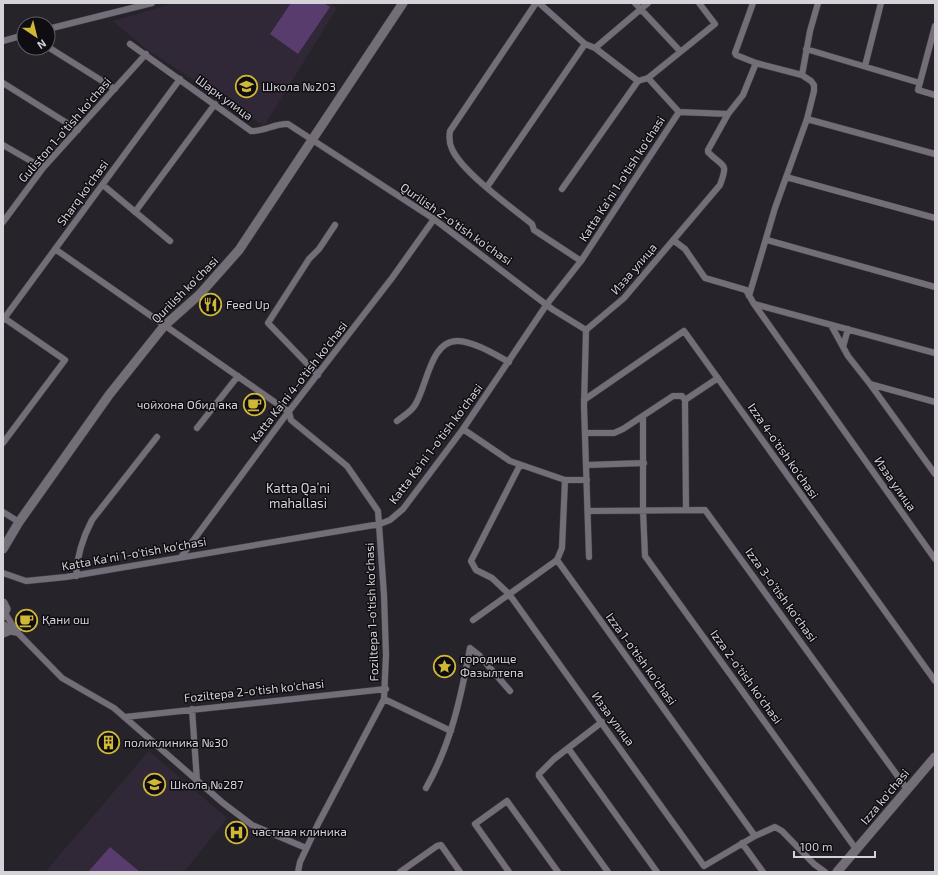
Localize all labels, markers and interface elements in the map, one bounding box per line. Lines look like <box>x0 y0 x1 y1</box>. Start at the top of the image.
north arrow <box>16 16 56 56</box>
text: N <box>35 37 49 52</box>
street label: Шарк улица <box>193 72 256 123</box>
street label: Guliston 1-o'tish ko'chasi <box>15 74 113 184</box>
school or university icon: Школа №203 <box>233 74 259 100</box>
place label: Школа №203 <box>262 79 336 93</box>
street label: Katta Ka'ni 1-o'tish ko'chasi <box>575 113 667 244</box>
street label: Sharq ko'chasi <box>54 157 111 228</box>
street label: Qurilish 2-o'tish ko'chasi <box>398 179 515 268</box>
street label: Изза улица <box>607 240 660 297</box>
street label: Qurilish ko'chasi <box>148 253 221 326</box>
restaurant icon: Feed Up <box>197 292 223 318</box>
place label: Feed Up <box>226 297 270 311</box>
street label: Katta Ka'ni 4-o'tish ko'chasi <box>247 318 350 445</box>
street label: Katta Ka'ni 1-o'tish ko'chasi <box>385 381 485 506</box>
cafe icon: чойхона Обид ака <box>241 392 267 418</box>
place label: чойхона Обид ака <box>137 397 238 411</box>
street label: Izza 4-o'tish ko'chasi <box>746 400 822 501</box>
street label: Изза улица <box>871 454 920 514</box>
district label: Katta Qaʼni mahallasi <box>266 480 330 511</box>
street label: Katta Ka'ni 1-o'tish ko'chasi <box>60 533 207 573</box>
street label: Foziltepa 1-o'tish ko'chasi <box>362 542 380 682</box>
street label: Izza 3-o'tish ko'chasi <box>743 545 821 644</box>
cafe icon: Қани ош <box>13 607 39 633</box>
street label: Izza 1-o'tish ko'chasi <box>604 610 680 707</box>
place label: Қани ош <box>42 612 89 626</box>
street label: Izza 2-o'tish ko'chasi <box>708 627 786 726</box>
place label: городище Фазылтепа <box>460 651 524 679</box>
place icon: городище Фазылтепа <box>431 653 457 679</box>
street label: Foziltepa 2-o'tish ko'chasi <box>183 676 325 704</box>
street label: Изза улица <box>589 689 638 749</box>
building icon: поликлиника №30 <box>95 730 121 756</box>
place label: поликлиника №30 <box>124 735 228 749</box>
street label: Izza ko'chasi <box>857 766 911 827</box>
school or university icon: Школа №287 <box>142 772 168 798</box>
place label: Школа №287 <box>170 777 243 791</box>
hospital icon: частная клиника <box>224 819 250 845</box>
place label: частная клиника <box>252 824 347 838</box>
scale bar <box>794 833 875 859</box>
text: 100 m <box>800 839 832 853</box>

